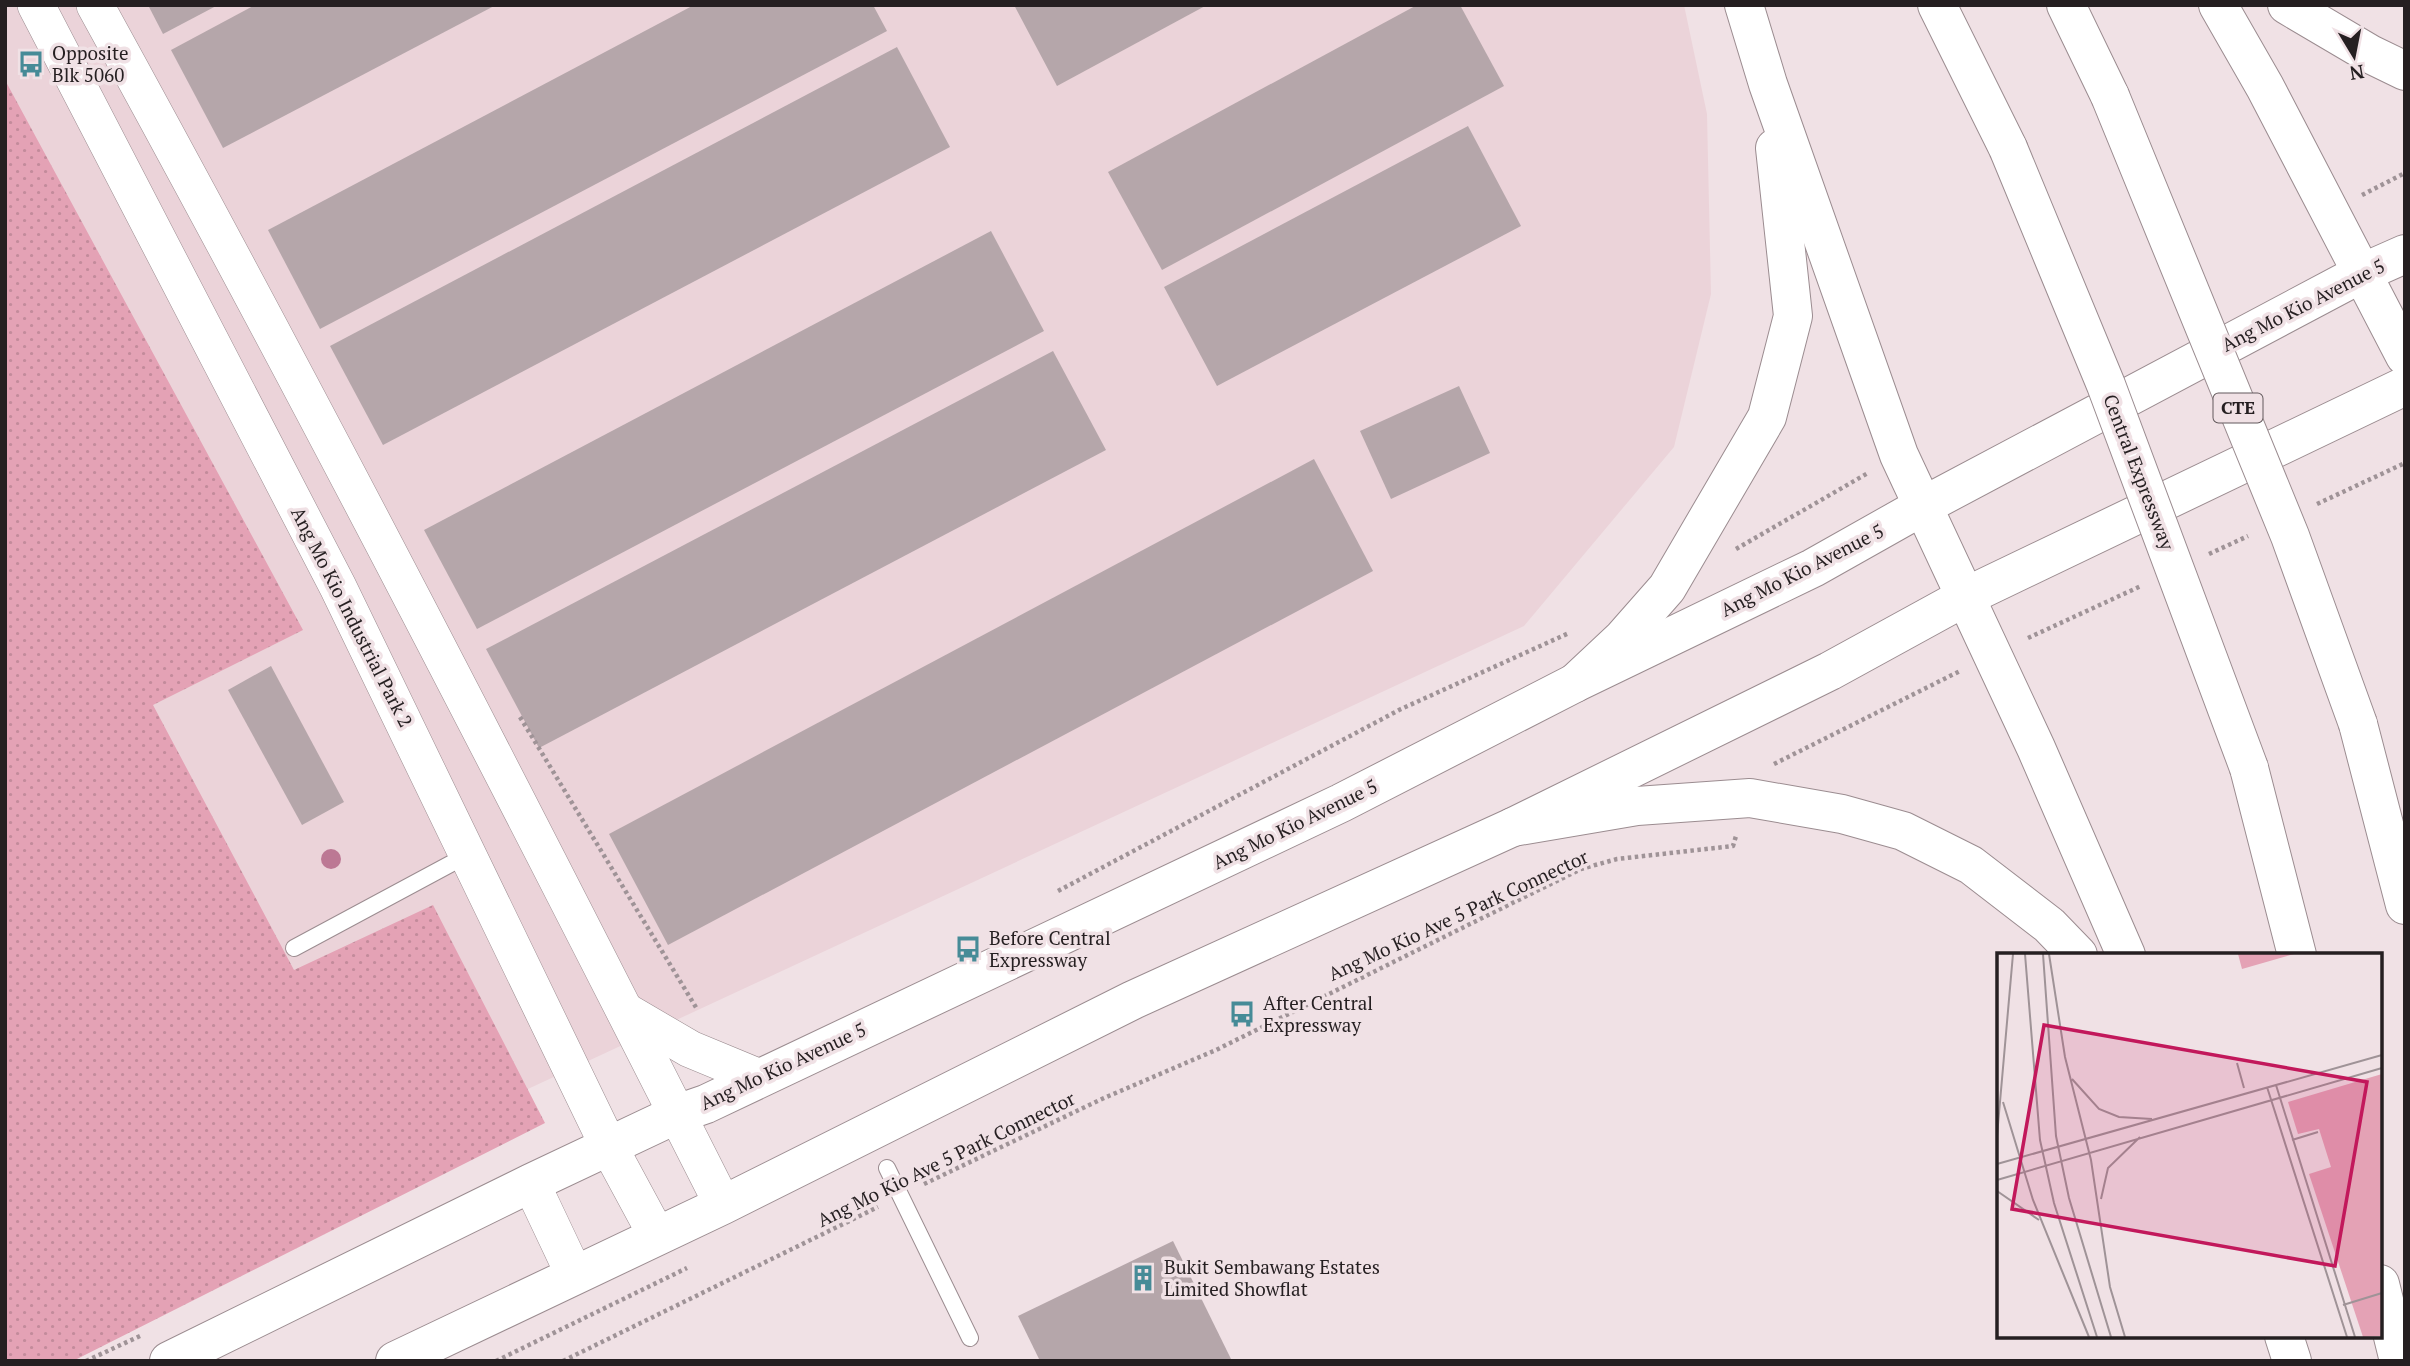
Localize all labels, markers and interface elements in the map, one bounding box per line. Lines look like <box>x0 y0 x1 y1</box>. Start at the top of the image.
north arrow <box>2319 21 2389 91</box>
place label: Opposite Blk 5060 <box>52 40 129 87</box>
bus stop icon: Opposite Blk 5060 <box>16 49 46 79</box>
text: N <box>2347 60 2366 87</box>
street label: Ang Mo Kio Avenue 5 <box>2217 253 2389 357</box>
street label: Central Expressway <box>2098 390 2181 554</box>
road number: CTE <box>2214 394 2262 422</box>
street label: Ang Mo Kio Industrial Park 2 <box>286 502 419 731</box>
street label: Ang Mo Kio Avenue 5 <box>1716 518 1888 622</box>
street label: Ang Mo Kio Avenue 5 <box>1208 773 1381 874</box>
street label: Ang Mo Kio Ave 5 Park Connector <box>1324 843 1592 986</box>
place label: Before Central Expressway <box>989 925 1111 972</box>
bus stop icon: Before Central Expressway <box>953 934 983 964</box>
inset map <box>1997 953 2382 1338</box>
place label: After Central Expressway <box>1263 990 1373 1037</box>
bus stop icon: After Central Expressway <box>1227 999 1257 1029</box>
street label: Ang Mo Kio Avenue 5 <box>696 1016 870 1115</box>
street label: Ang Mo Kio Ave 5 Park Connector <box>813 1085 1079 1232</box>
place label: Bukit Sembawang Estates Limited Showflat <box>1164 1254 1380 1301</box>
building icon: Bukit Sembawang Estates Limited Showflat <box>1128 1263 1158 1293</box>

